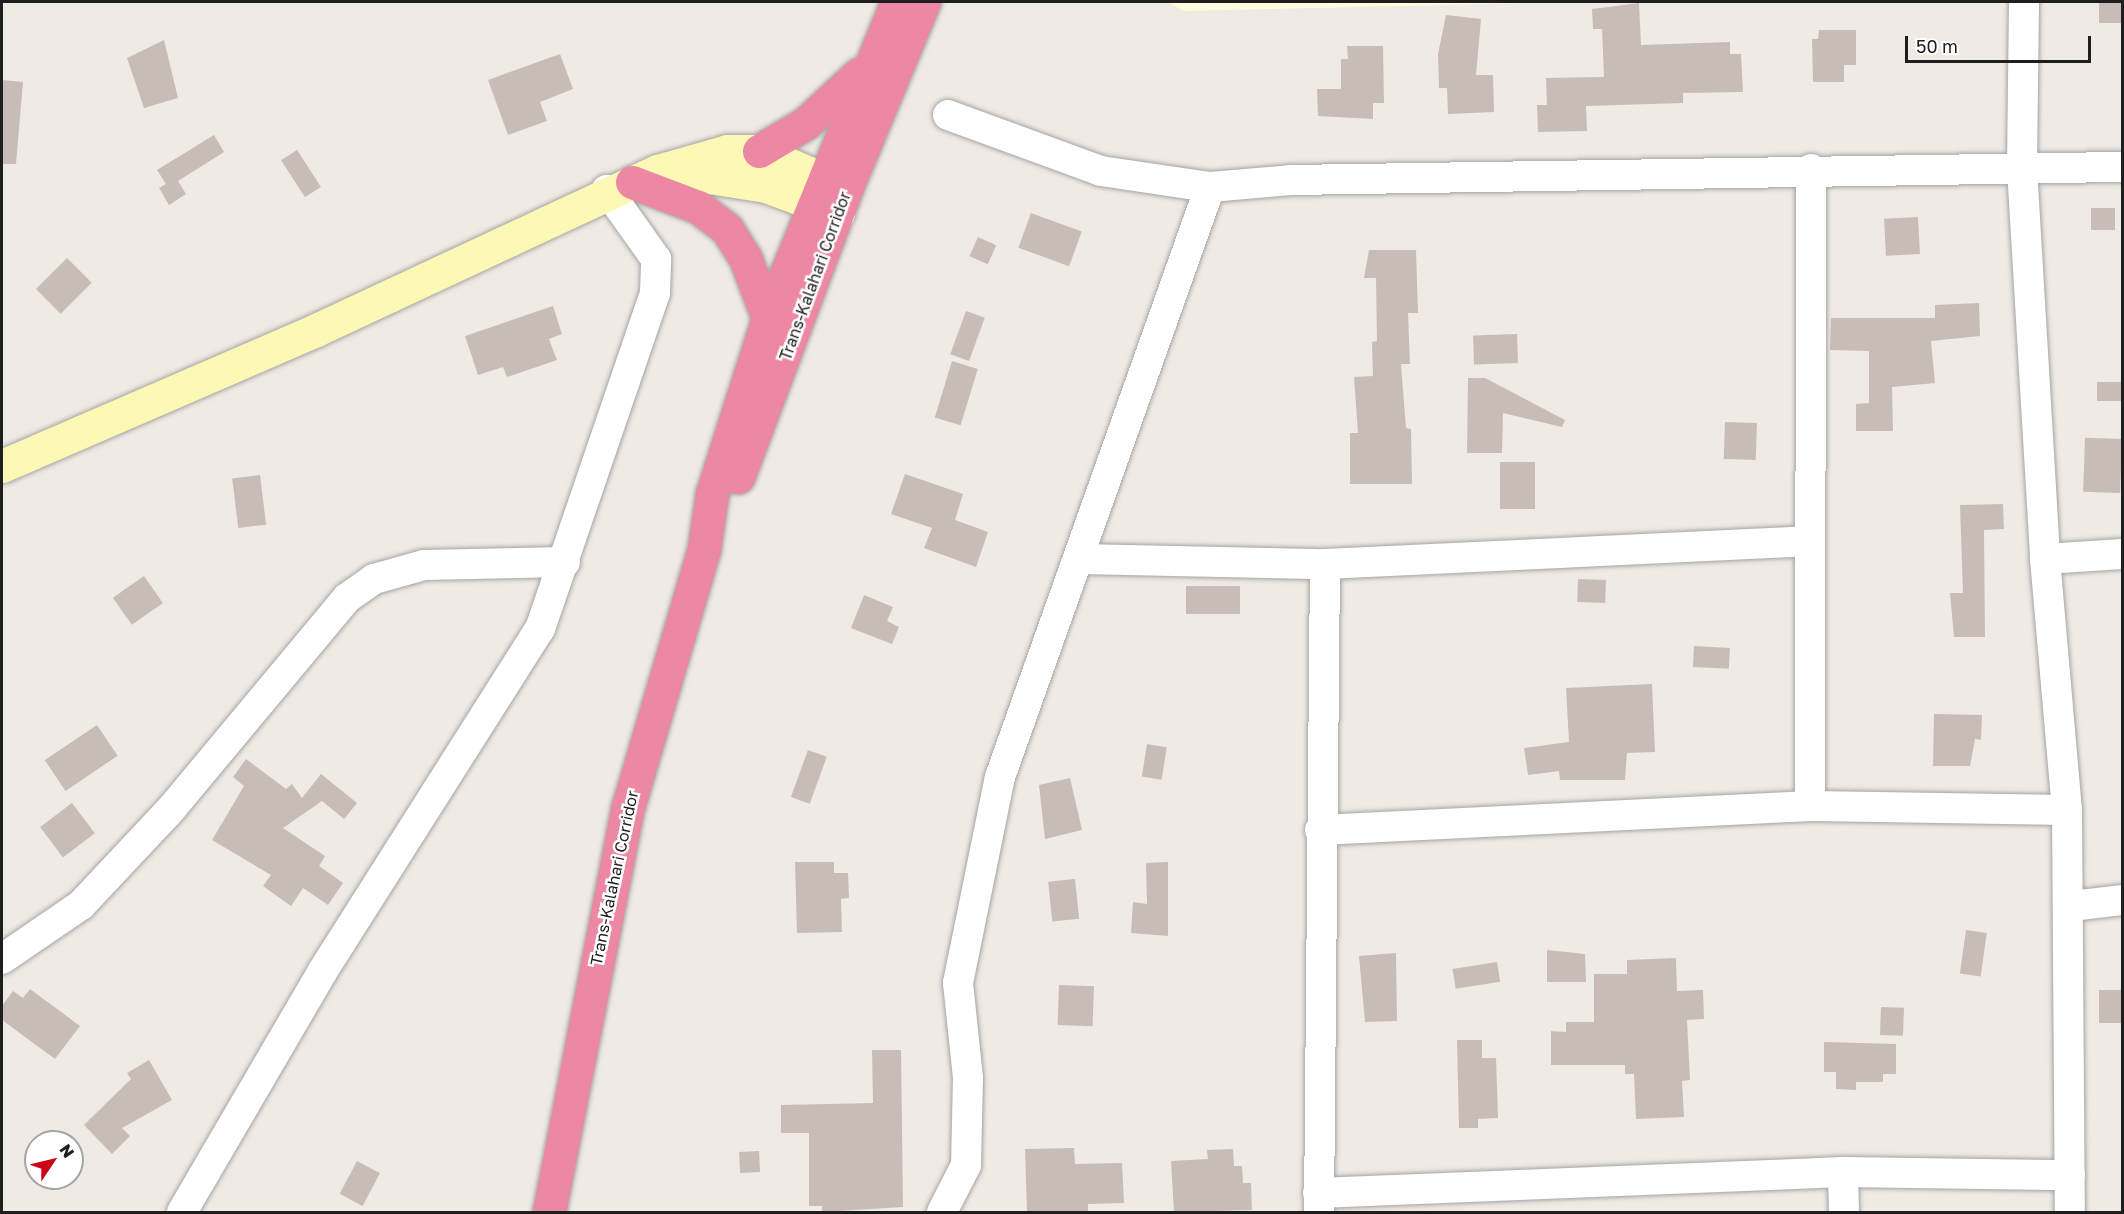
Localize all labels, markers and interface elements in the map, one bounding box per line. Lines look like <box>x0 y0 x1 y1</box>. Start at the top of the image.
scale bar <box>1908 24 2094 62</box>
text: 50 m <box>1916 35 1958 57</box>
street label: Trans-Kalahari Corridor <box>775 189 855 363</box>
street label: Trans-Kalahari Corridor <box>586 789 642 967</box>
north arrow <box>24 1130 84 1190</box>
text: N <box>55 1140 79 1162</box>

